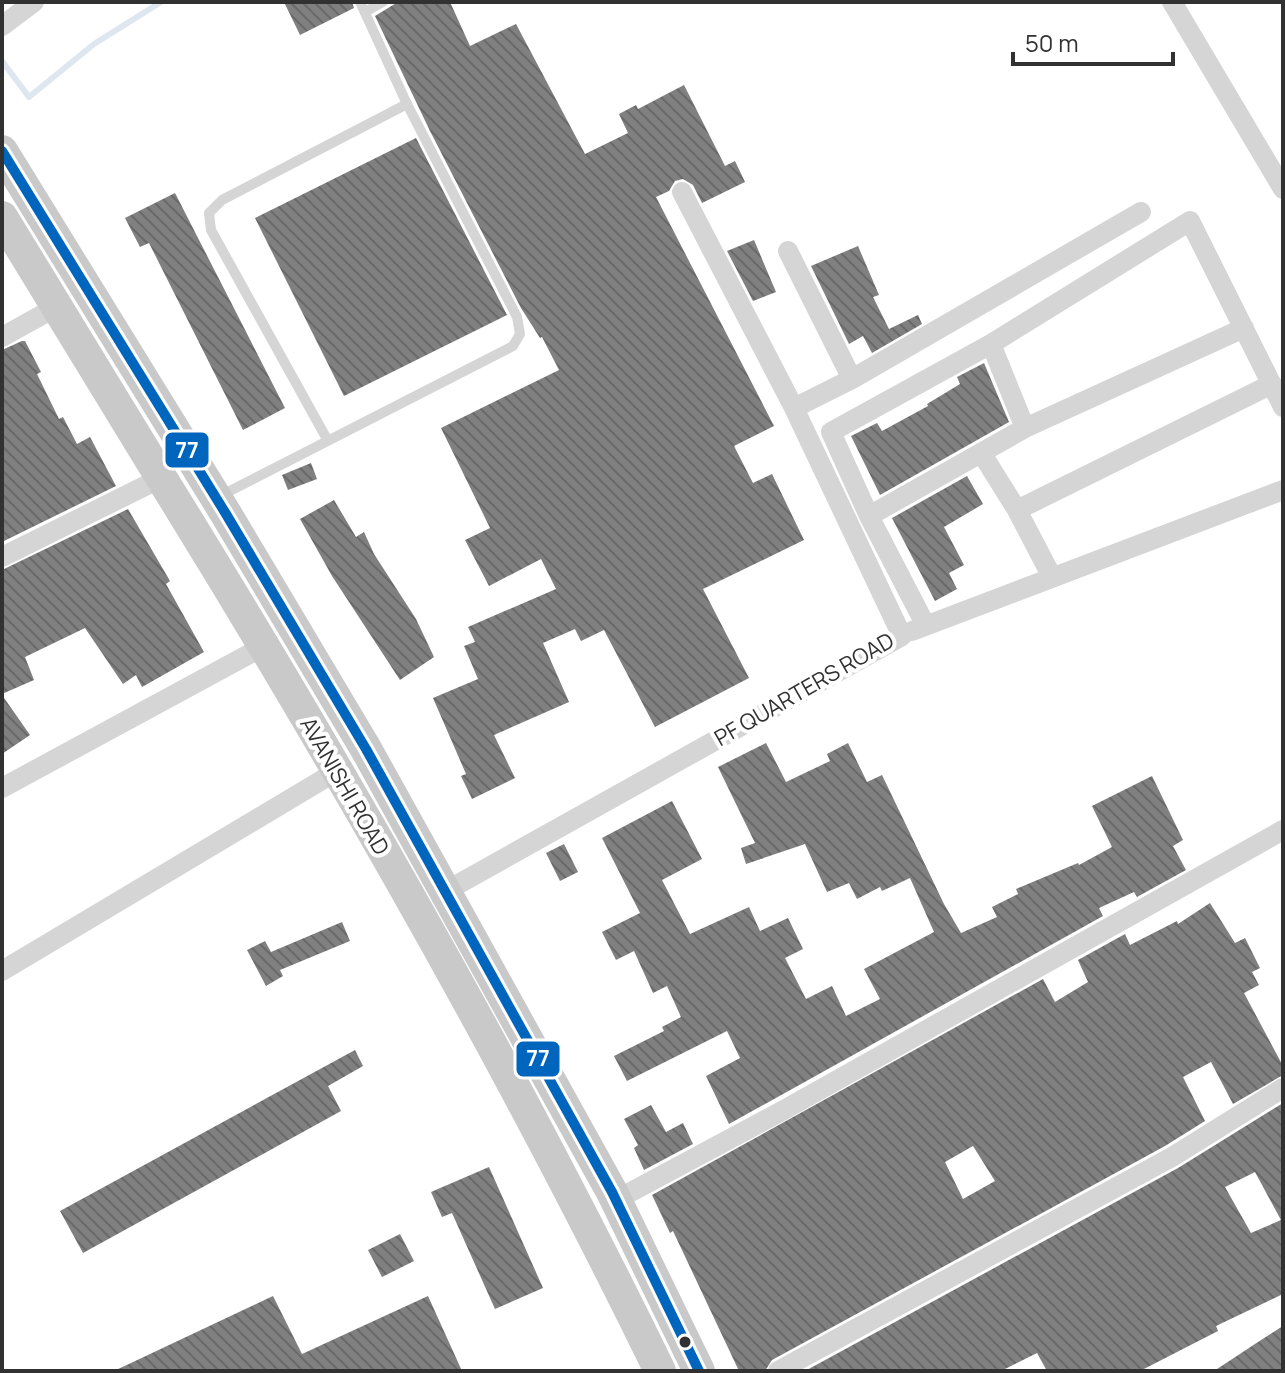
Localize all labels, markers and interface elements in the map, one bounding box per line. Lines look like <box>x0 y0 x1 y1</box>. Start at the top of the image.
scale bar <box>1013 16 1173 66</box>
text: 50 m <box>1025 26 1079 59</box>
line badge: 77 <box>164 431 210 469</box>
text: 77 <box>175 435 199 465</box>
street label: PF QUARTERS ROAD <box>709 625 899 753</box>
street label: AVANISHI ROAD <box>293 712 397 860</box>
line badge: 77 <box>515 1040 561 1078</box>
text: 77 <box>526 1043 550 1073</box>
unlabelled marker <box>677 1334 693 1350</box>

